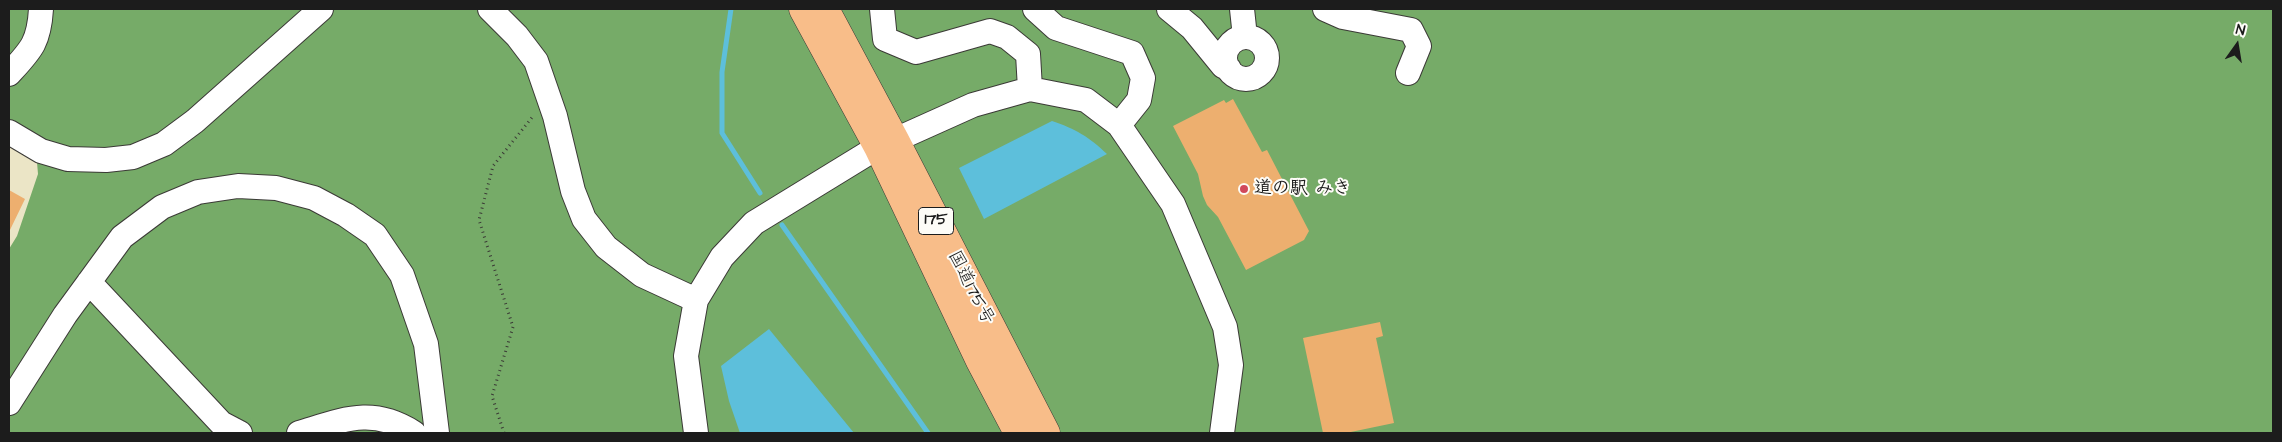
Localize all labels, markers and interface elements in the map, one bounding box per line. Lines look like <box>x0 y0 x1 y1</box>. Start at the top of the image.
north arrow <box>2212 20 2262 70</box>
text: N <box>2234 20 2247 41</box>
place label: 道の駅 みき <box>1254 178 1351 200</box>
marker: 道の駅 みき <box>1238 183 1250 195</box>
road number: 175 <box>918 208 954 235</box>
street label: 国道175号 <box>942 247 998 329</box>

